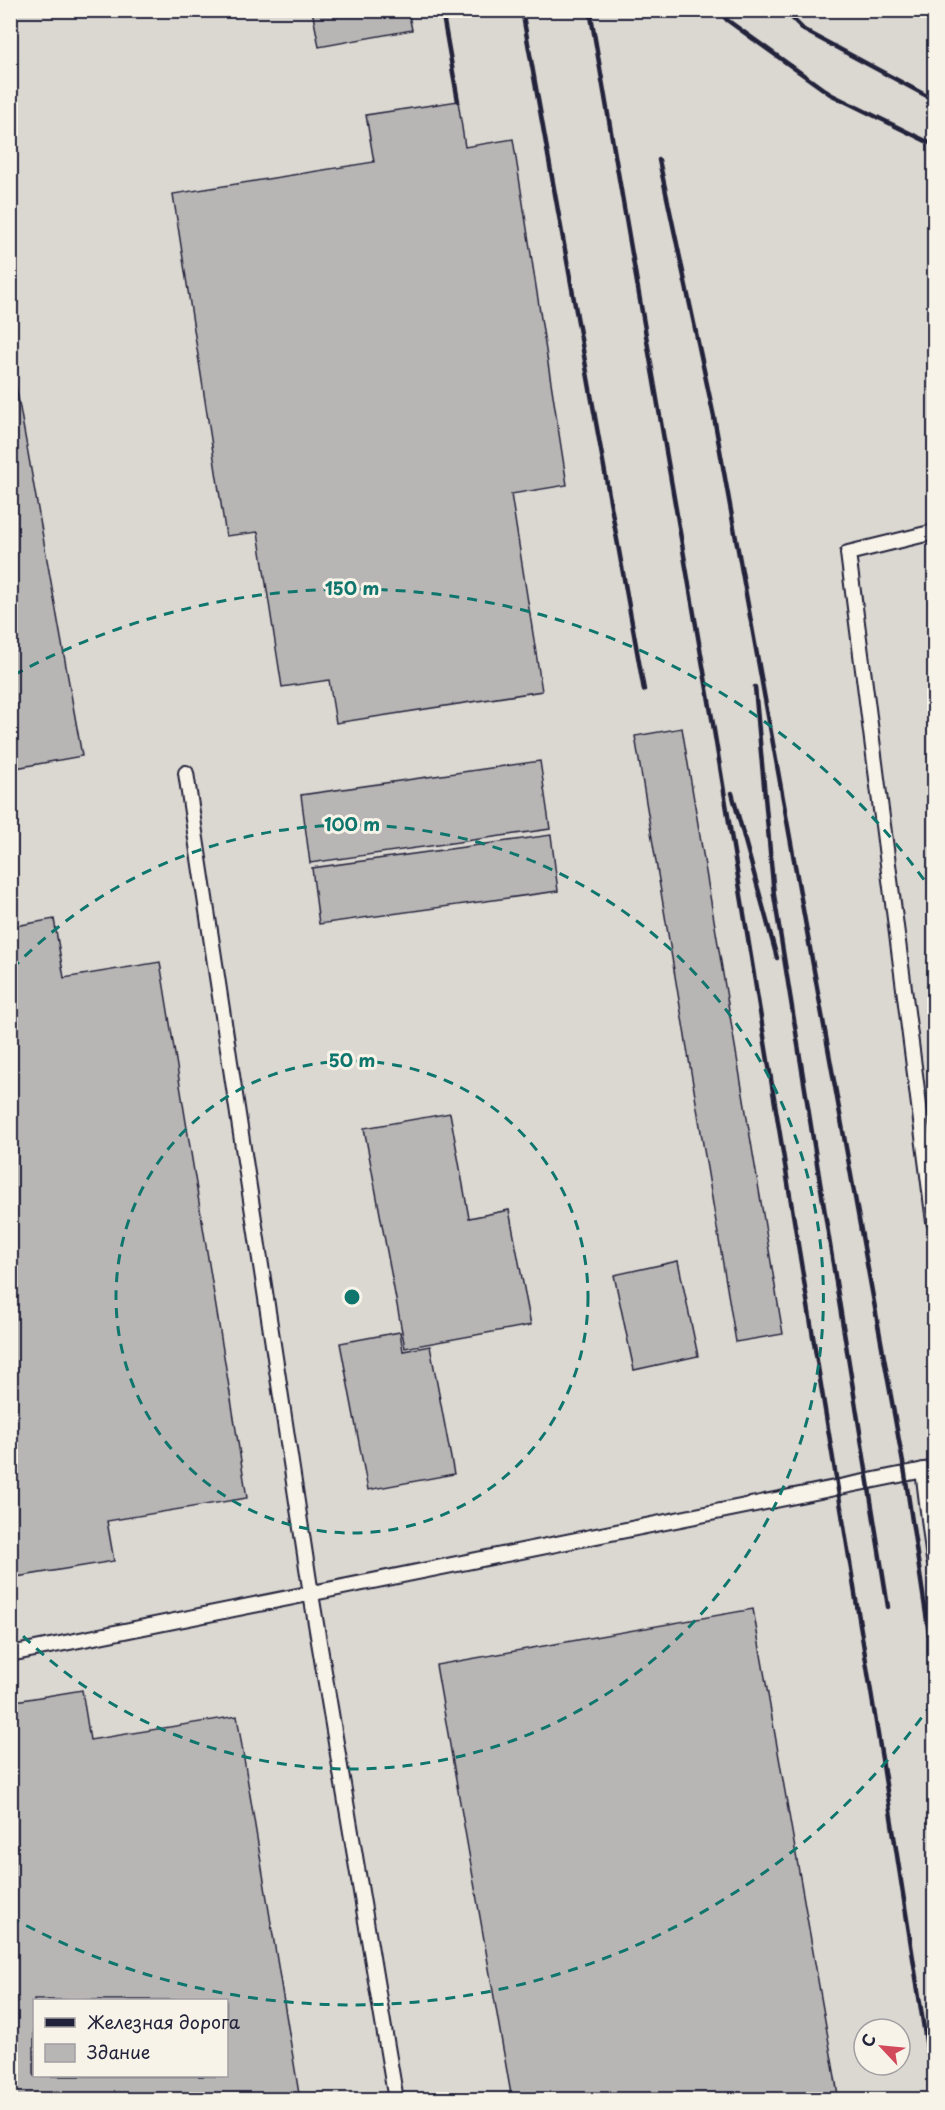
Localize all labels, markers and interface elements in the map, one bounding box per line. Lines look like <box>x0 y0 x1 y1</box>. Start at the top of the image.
text: 150 m <box>325 574 379 601</box>
text: 100 m <box>324 810 380 837</box>
text: 50 m <box>329 1046 375 1073</box>
centre of rings <box>342 1287 362 1307</box>
legend <box>33 1999 228 2077</box>
text: Железная дорога <box>87 2008 241 2035</box>
north arrow <box>852 2017 912 2077</box>
text: С <box>854 2029 881 2051</box>
text: Здание <box>87 2038 150 2065</box>

